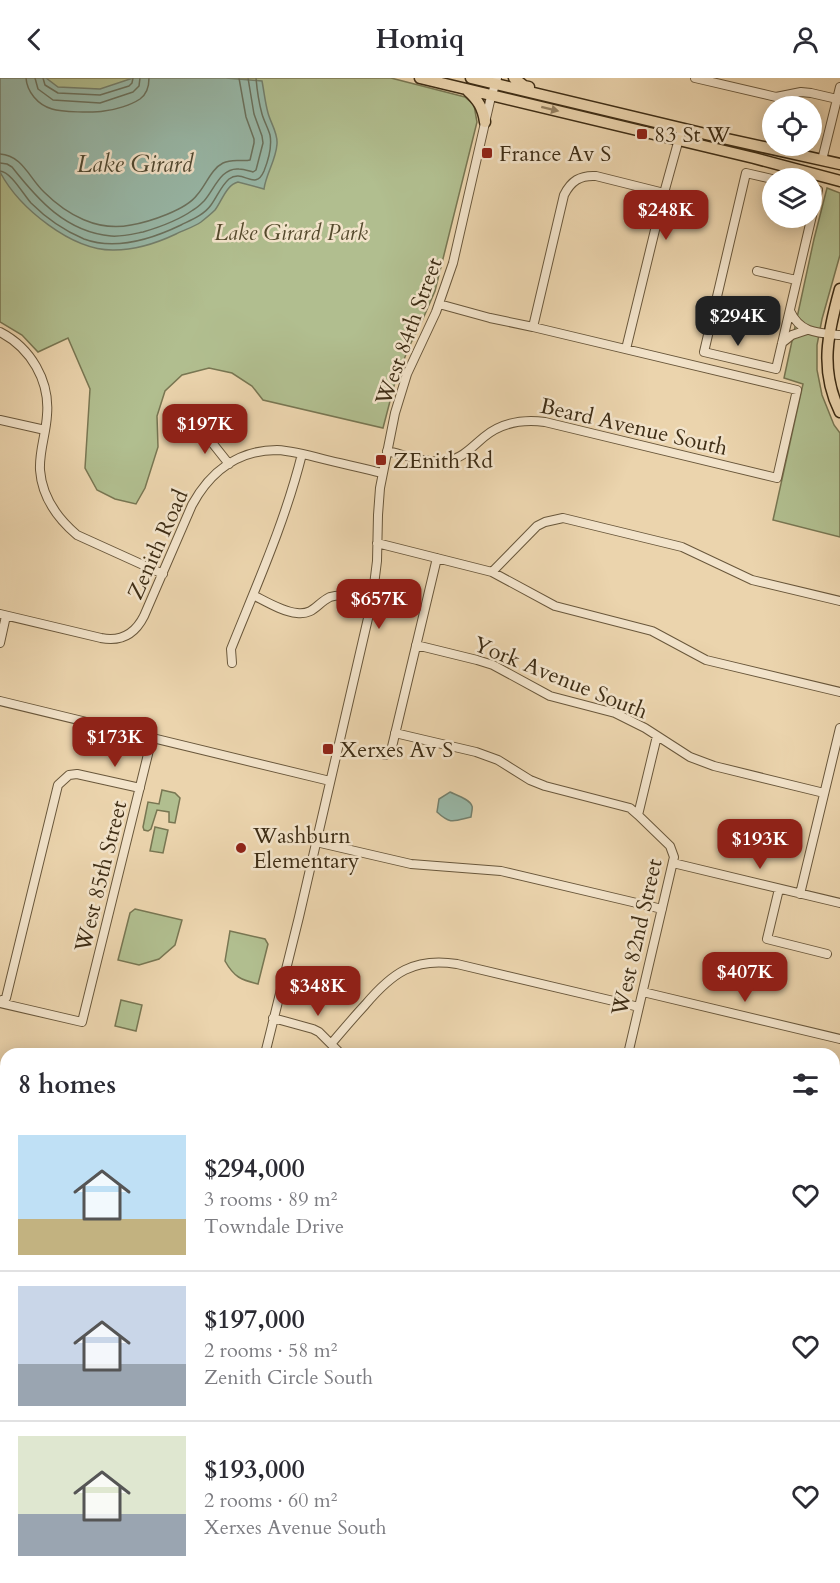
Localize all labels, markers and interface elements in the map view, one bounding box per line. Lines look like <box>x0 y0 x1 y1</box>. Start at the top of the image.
text: Homiq <box>376 21 464 58</box>
icon: back <box>18 23 51 56</box>
icon: person <box>789 23 822 56</box>
map controls <box>762 96 822 228</box>
button: locate <box>762 96 822 156</box>
one-way arrow <box>540 104 559 114</box>
place label: 83 St W <box>654 120 731 150</box>
marker: 83 St W <box>635 127 649 141</box>
place label: France Av S <box>499 139 611 169</box>
marker: France Av S <box>480 146 494 160</box>
water label: Lake Girard <box>77 148 195 181</box>
button: layers <box>762 168 822 228</box>
pin: $248K <box>624 190 708 241</box>
text: $248K <box>637 196 695 223</box>
park label: Lake Girard Park <box>214 218 368 248</box>
street label: West 84th Street <box>368 253 450 410</box>
pin: $294K <box>696 296 780 347</box>
text: $294K <box>709 302 767 329</box>
street label: Beard Avenue South <box>537 391 730 463</box>
pin: $197K <box>163 404 247 455</box>
text: $197K <box>176 410 234 437</box>
place label: ZEnith Rd <box>393 446 493 476</box>
marker: ZEnith Rd <box>374 453 388 467</box>
street label: Zenith Road <box>120 484 196 604</box>
pin: $657K <box>337 579 421 630</box>
text: $657K <box>350 585 408 612</box>
street label: York Avenue South <box>469 629 652 727</box>
pin: $173K <box>73 717 157 768</box>
text: $173K <box>86 723 144 750</box>
place label: Xerxes Av S <box>340 735 453 765</box>
marker: Xerxes Av S <box>321 742 335 756</box>
street label: West 85th Street <box>67 797 134 956</box>
pin: $193K <box>718 819 802 870</box>
place label: Washburn Elementary <box>252 821 360 876</box>
text: $193K <box>731 825 789 852</box>
marker: Washburn Elementary <box>234 841 248 855</box>
street label: West 82nd Street <box>604 856 670 1020</box>
pin: $407K <box>703 952 787 1003</box>
text: $407K <box>716 958 774 985</box>
pin: $348K <box>276 966 360 1017</box>
text: $348K <box>289 972 347 999</box>
text: 8 homes <box>18 1067 116 1102</box>
icon: filters <box>789 1068 822 1101</box>
text: $294,000 <box>204 1151 305 1186</box>
icon: home <box>66 1159 138 1231</box>
icon: heart <box>789 1179 822 1212</box>
text: 3 rooms · 89 m² <box>204 1186 337 1213</box>
text: Towndale Drive <box>204 1213 344 1240</box>
text: $197,000 <box>204 1302 305 1337</box>
icon: home <box>66 1310 138 1382</box>
icon: heart <box>789 1330 822 1363</box>
text: 2 rooms · 58 m² <box>204 1337 337 1364</box>
text: Zenith Circle South <box>204 1364 373 1391</box>
text: $193,000 <box>204 1452 305 1487</box>
icon: home <box>66 1460 138 1532</box>
icon: heart <box>789 1480 822 1513</box>
text: 2 rooms · 60 m² <box>204 1487 337 1514</box>
text: Xerxes Avenue South <box>204 1514 387 1541</box>

